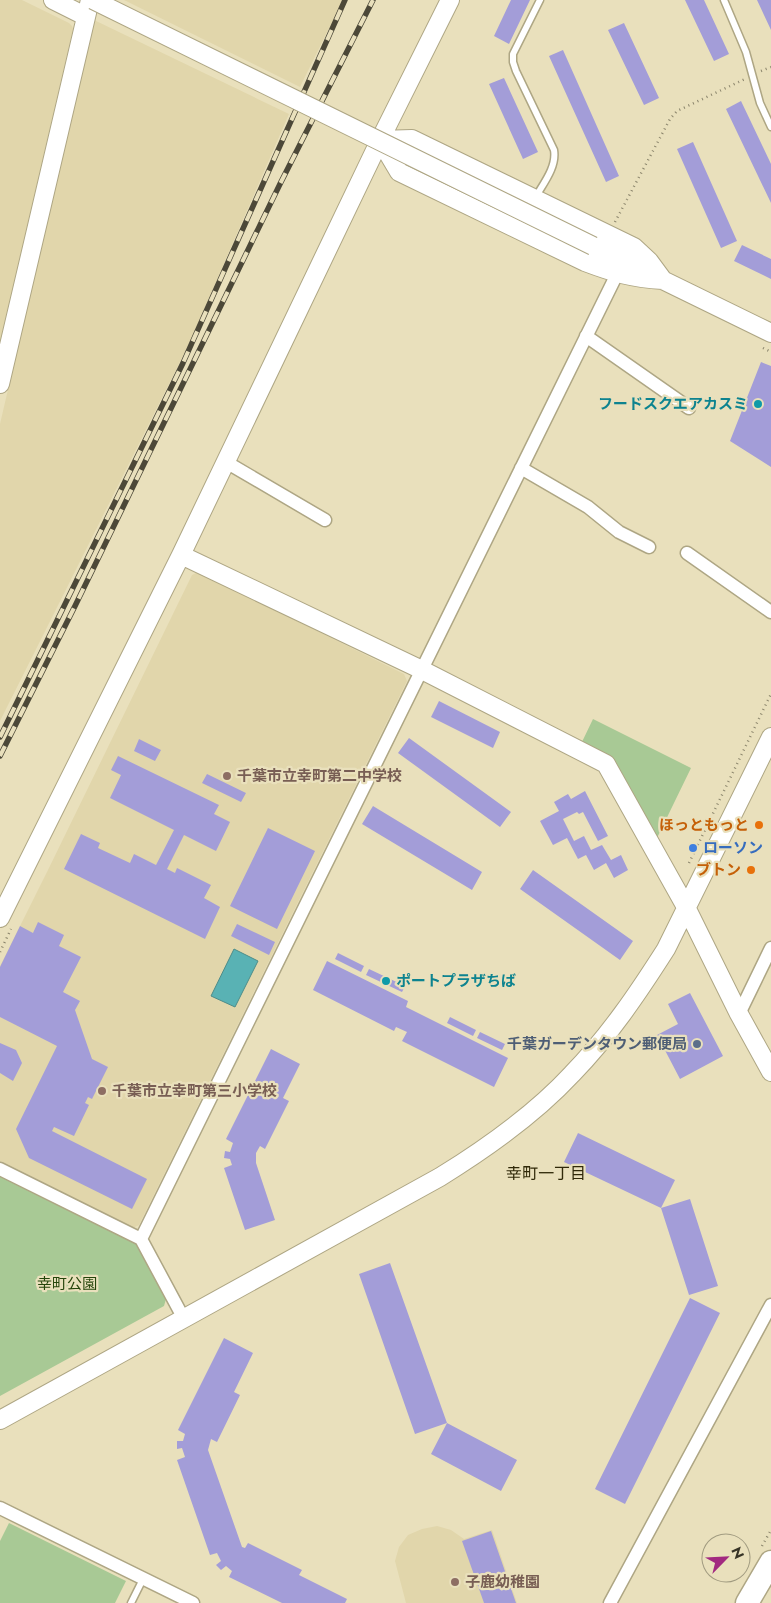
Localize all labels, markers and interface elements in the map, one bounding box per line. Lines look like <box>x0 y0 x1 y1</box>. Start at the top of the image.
place label: フードスクエアカスミ <box>598 393 748 415</box>
marker: フードスクエアカスミ <box>752 398 764 410</box>
place label: 千葉市立幸町第二中学校 <box>237 765 402 787</box>
marker: 千葉市立幸町第二中学校 <box>221 770 233 782</box>
place label: ほっともっと <box>659 814 749 836</box>
marker: ほっともっと <box>753 819 765 831</box>
place label: ローソン <box>703 837 763 859</box>
marker: ローソン <box>687 842 699 854</box>
place label: ブトン <box>696 859 741 881</box>
marker: ブトン <box>745 864 757 876</box>
place label: ポートプラザちば <box>396 970 516 992</box>
marker: ポートプラザちば <box>380 975 392 987</box>
place label: 千葉ガーデンタウン郵便局 <box>507 1033 687 1055</box>
marker: 千葉ガーデンタウン郵便局 <box>691 1038 703 1050</box>
place label: 千葉市立幸町第三小学校 <box>112 1080 277 1102</box>
marker: 千葉市立幸町第三小学校 <box>96 1085 108 1097</box>
district label: 幸町一丁目 <box>506 1162 586 1185</box>
park label: 幸町公園 <box>37 1273 97 1295</box>
north arrow <box>701 1533 751 1583</box>
text: N <box>726 1544 749 1562</box>
place label: 子鹿幼稚園 <box>465 1571 540 1593</box>
marker: 子鹿幼稚園 <box>449 1576 461 1588</box>

